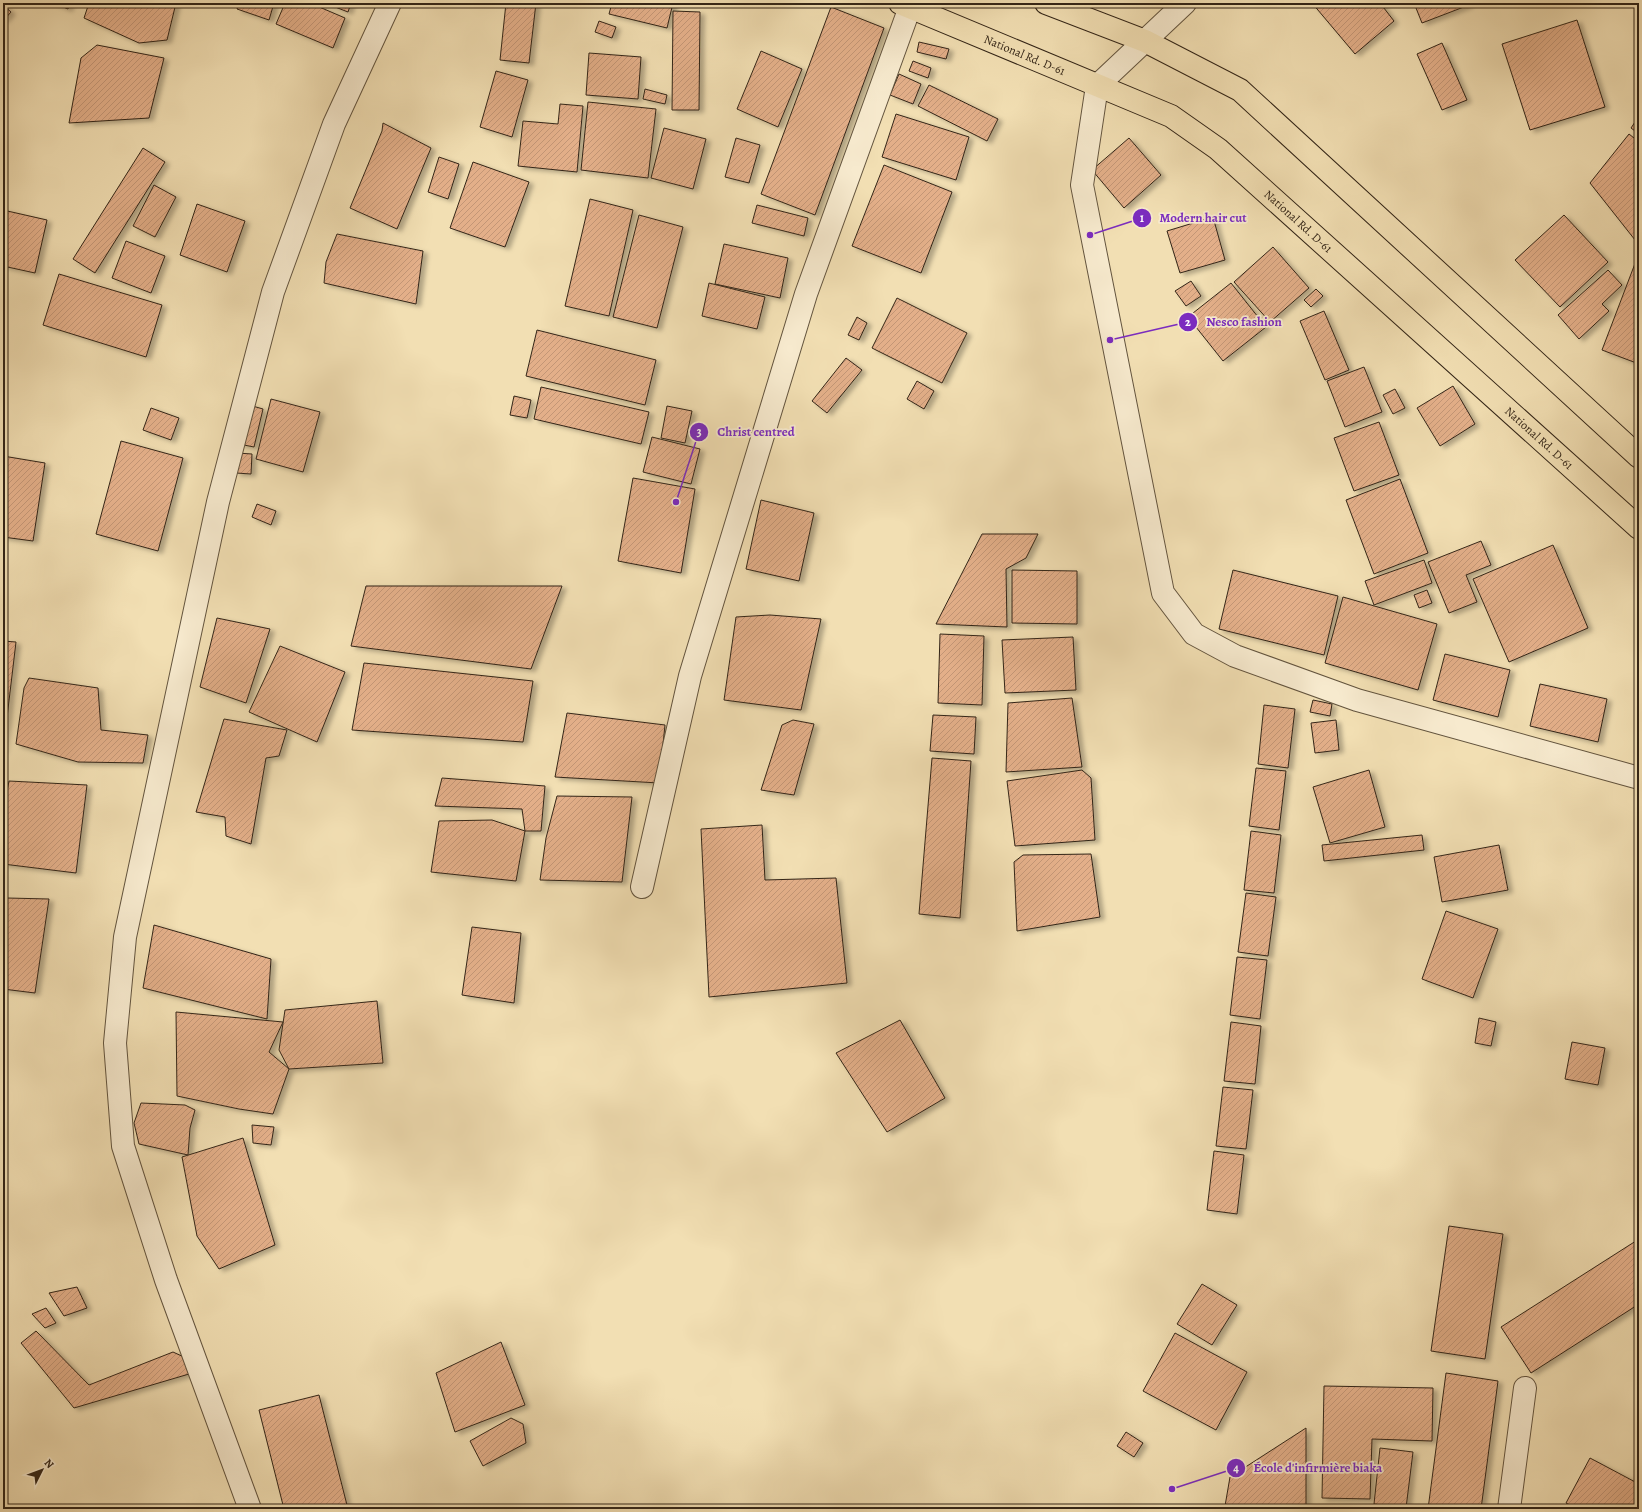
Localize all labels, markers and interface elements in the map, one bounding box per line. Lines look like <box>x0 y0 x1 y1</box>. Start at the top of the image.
street label: National Rd. D-61 <box>981 31 1068 79</box>
street label: National Rd. D-61 <box>1261 186 1336 256</box>
callout: Modern hair cut <box>1132 205 1255 230</box>
text: Modern hair cut <box>1159 209 1247 226</box>
text: 1 <box>1140 210 1145 226</box>
callout: Nesco fashion <box>1178 309 1290 334</box>
text: Nesco fashion <box>1206 313 1283 330</box>
text: 2 <box>1185 314 1191 330</box>
street label: National Rd. D-61 <box>1501 403 1577 473</box>
callout: Christ centred <box>689 419 802 444</box>
text: Christ centred <box>717 423 795 440</box>
text: 3 <box>696 424 702 440</box>
north arrow <box>22 1450 62 1490</box>
callout: École d'infirmière biaka <box>1226 1455 1390 1480</box>
text: N <box>41 1456 57 1472</box>
text: École d'infirmière biaka <box>1254 1459 1383 1476</box>
text: 4 <box>1233 1460 1239 1476</box>

